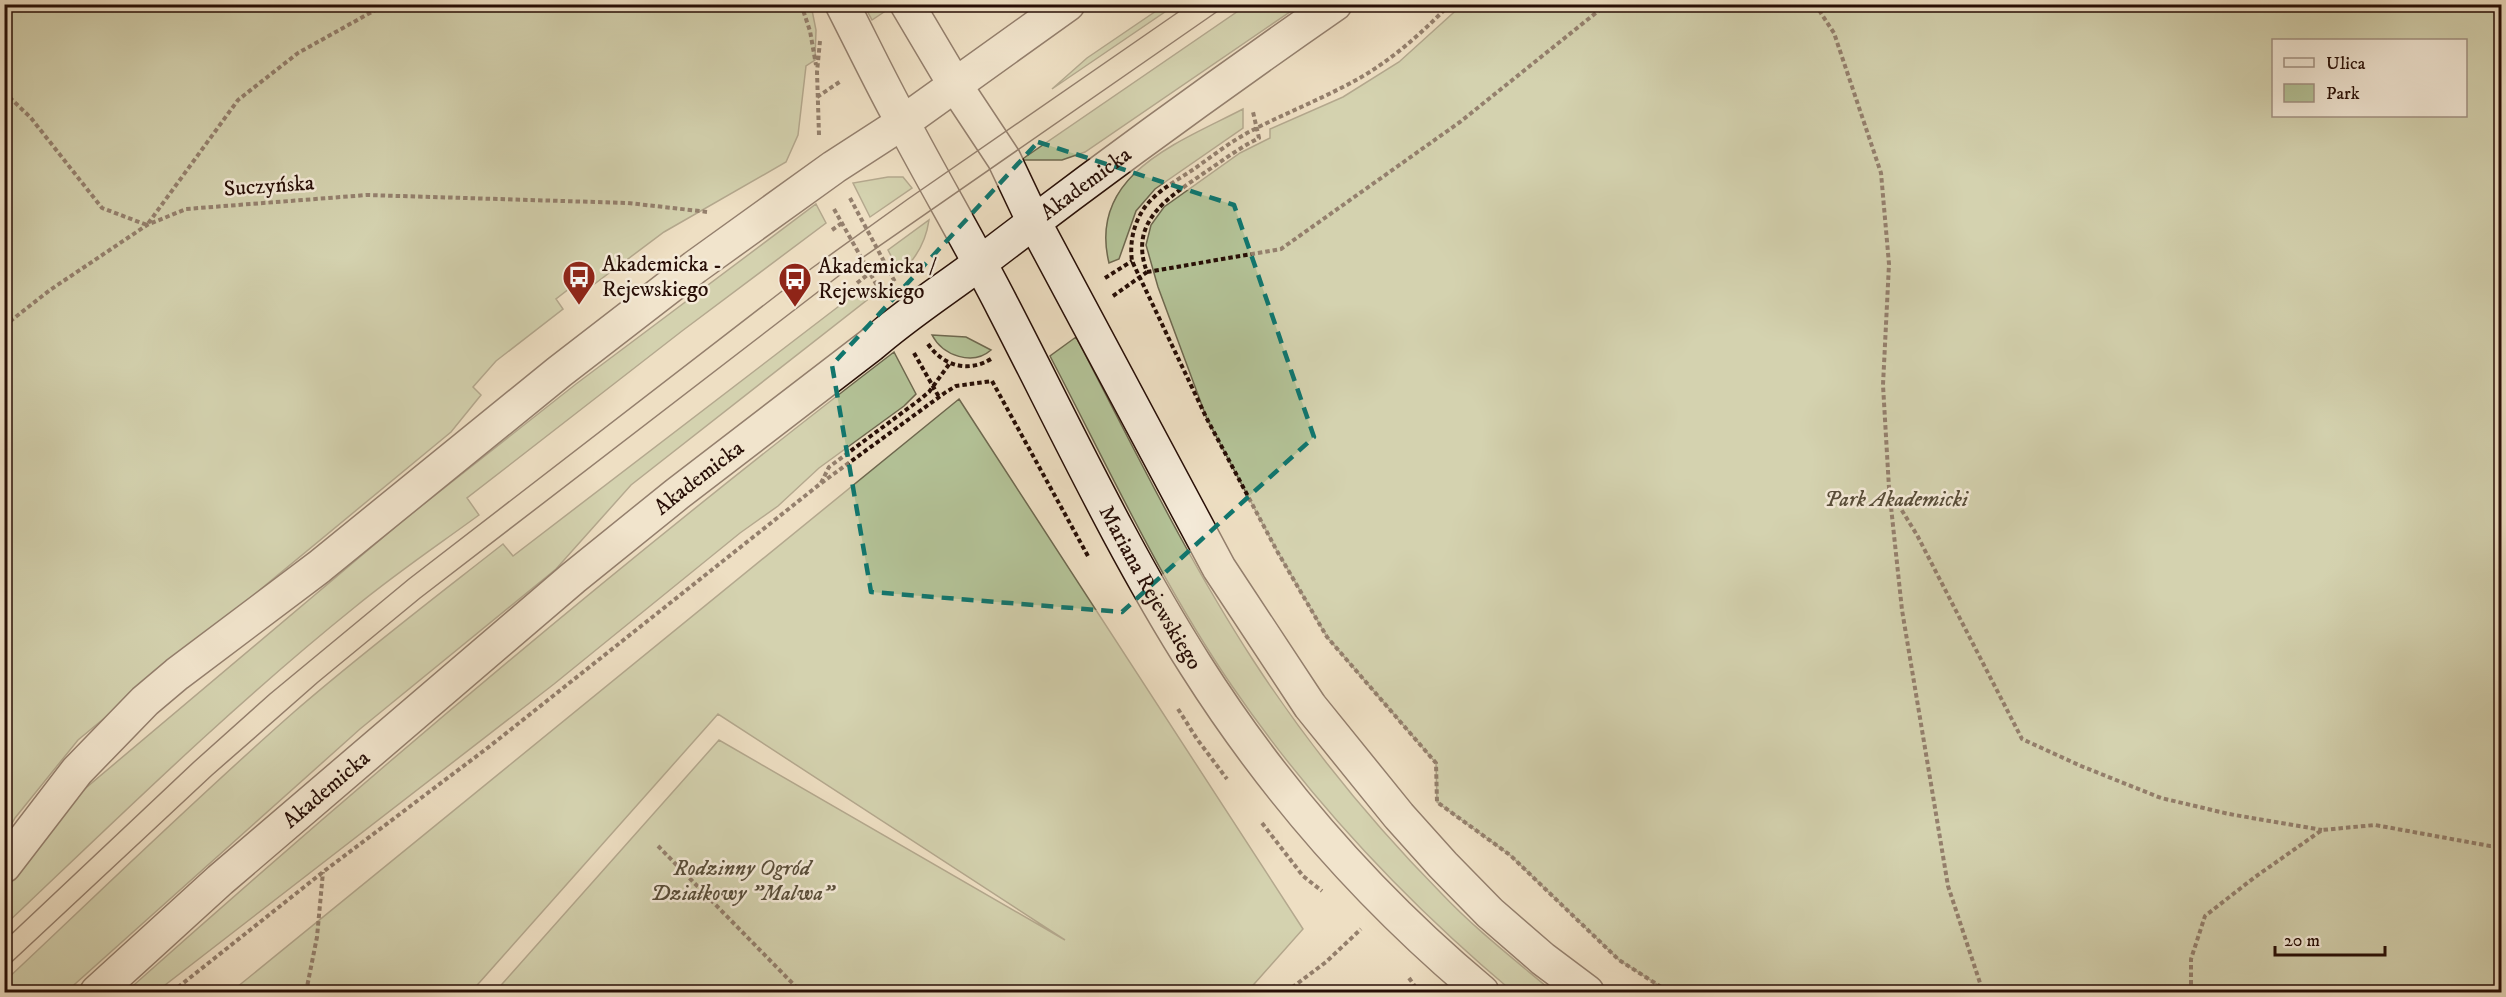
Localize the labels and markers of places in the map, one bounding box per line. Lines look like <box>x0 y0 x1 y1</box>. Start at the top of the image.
place label: Akademicka - Rejewskiego <box>602 251 722 303</box>
place label: Akademicka / Rejewskiego <box>818 253 937 305</box>
bus stop icon: Akademicka - Rejewskiego <box>561 259 597 306</box>
bus stop icon: Akademicka / Rejewskiego <box>777 261 813 308</box>

